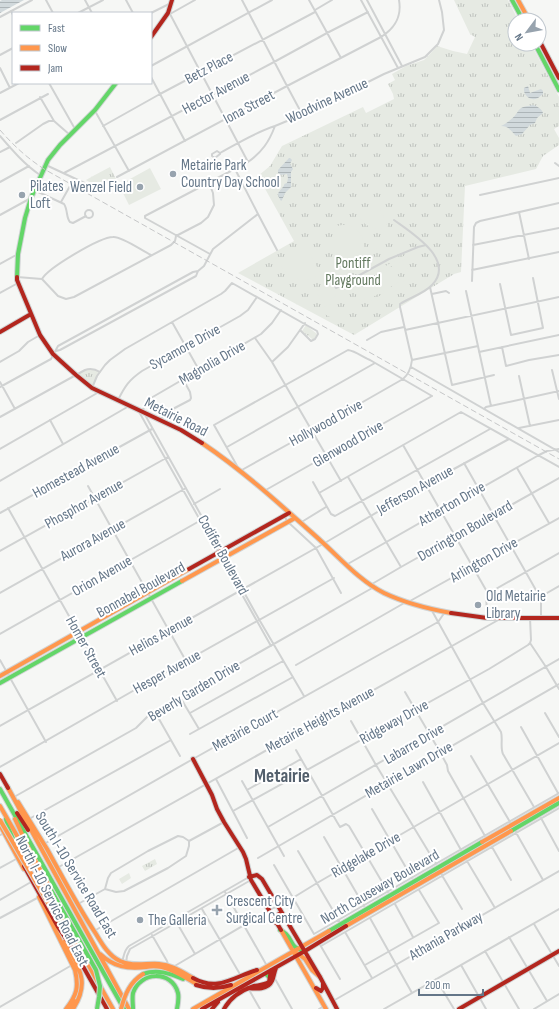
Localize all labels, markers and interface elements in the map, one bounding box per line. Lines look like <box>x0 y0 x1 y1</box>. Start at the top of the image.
legend <box>12 12 152 84</box>
north arrow <box>507 12 547 52</box>
text: Fast <box>48 21 65 36</box>
text: N <box>512 31 526 43</box>
text: Slow <box>48 41 67 56</box>
street label: Betz Place <box>182 47 236 89</box>
text: Jam <box>47 61 63 76</box>
street label: Hector Avenue <box>179 67 253 119</box>
street label: Woodvine Avenue <box>283 74 371 128</box>
street label: Iona Street <box>220 85 278 128</box>
place label: Metairie Park Country Day School <box>181 156 280 192</box>
marker: Metairie Park Country Day School <box>168 169 178 179</box>
place label: Pilates Loft <box>30 177 64 213</box>
place label: Wenzel Field <box>70 178 132 197</box>
marker: Wenzel Field <box>135 182 145 192</box>
marker: Pilates Loft <box>17 190 27 200</box>
park label: Pontiff Playground <box>325 254 381 290</box>
street label: Sycamore Drive <box>146 320 224 374</box>
street label: Magnolia Drive <box>175 336 249 390</box>
street label: Metairie Road <box>141 393 211 441</box>
street label: Hollywood Drive <box>286 395 366 451</box>
street label: Glenwood Drive <box>309 416 387 472</box>
street label: Homestead Avenue <box>29 439 123 503</box>
street label: Jefferson Avenue <box>373 461 457 519</box>
street label: Phosphor Avenue <box>42 475 126 533</box>
street label: Atherton Drive <box>414 477 489 531</box>
street label: Dorrington Boulevard <box>414 496 516 566</box>
street label: Codifer Boulevard <box>193 512 253 598</box>
street label: Aurora Avenue <box>56 514 129 566</box>
street label: Arlington Drive <box>446 533 521 587</box>
street label: Orion Avenue <box>69 551 135 601</box>
street label: Bonnabel Boulevard <box>93 558 189 622</box>
place label: Old Metairie Library <box>486 587 546 623</box>
marker: Old Metairie Library <box>473 600 483 610</box>
street label: Helios Avenue <box>126 610 196 660</box>
street label: Homer Street <box>61 613 111 682</box>
street label: Hesper Avenue <box>130 646 204 698</box>
street label: Beverly Garden Drive <box>144 656 244 726</box>
street label: Metairie Heights Avenue <box>262 682 378 758</box>
street label: Ridgeway Drive <box>356 695 432 749</box>
street label: Metairie Court <box>209 704 282 756</box>
street label: Labarre Drive <box>381 719 447 769</box>
street label: Metairie Lawn Drive <box>362 737 456 803</box>
district label: Metairie <box>254 765 310 788</box>
street label: South I-10 Service Road East <box>31 808 121 942</box>
street label: Ridgelake Drive <box>328 828 404 882</box>
street label: North I-10 Service Road East <box>11 833 93 970</box>
street label: North Causeway Boulevard <box>317 845 443 929</box>
place label: Crescent City Surgical Centre <box>226 892 303 928</box>
marker: Crescent City Surgical Centre <box>211 904 223 916</box>
street label: Athania Parkway <box>405 907 487 965</box>
place label: The Galleria <box>148 911 207 930</box>
marker: The Galleria <box>135 915 145 925</box>
scale bar <box>419 971 483 997</box>
text: 200 m <box>425 978 451 993</box>

